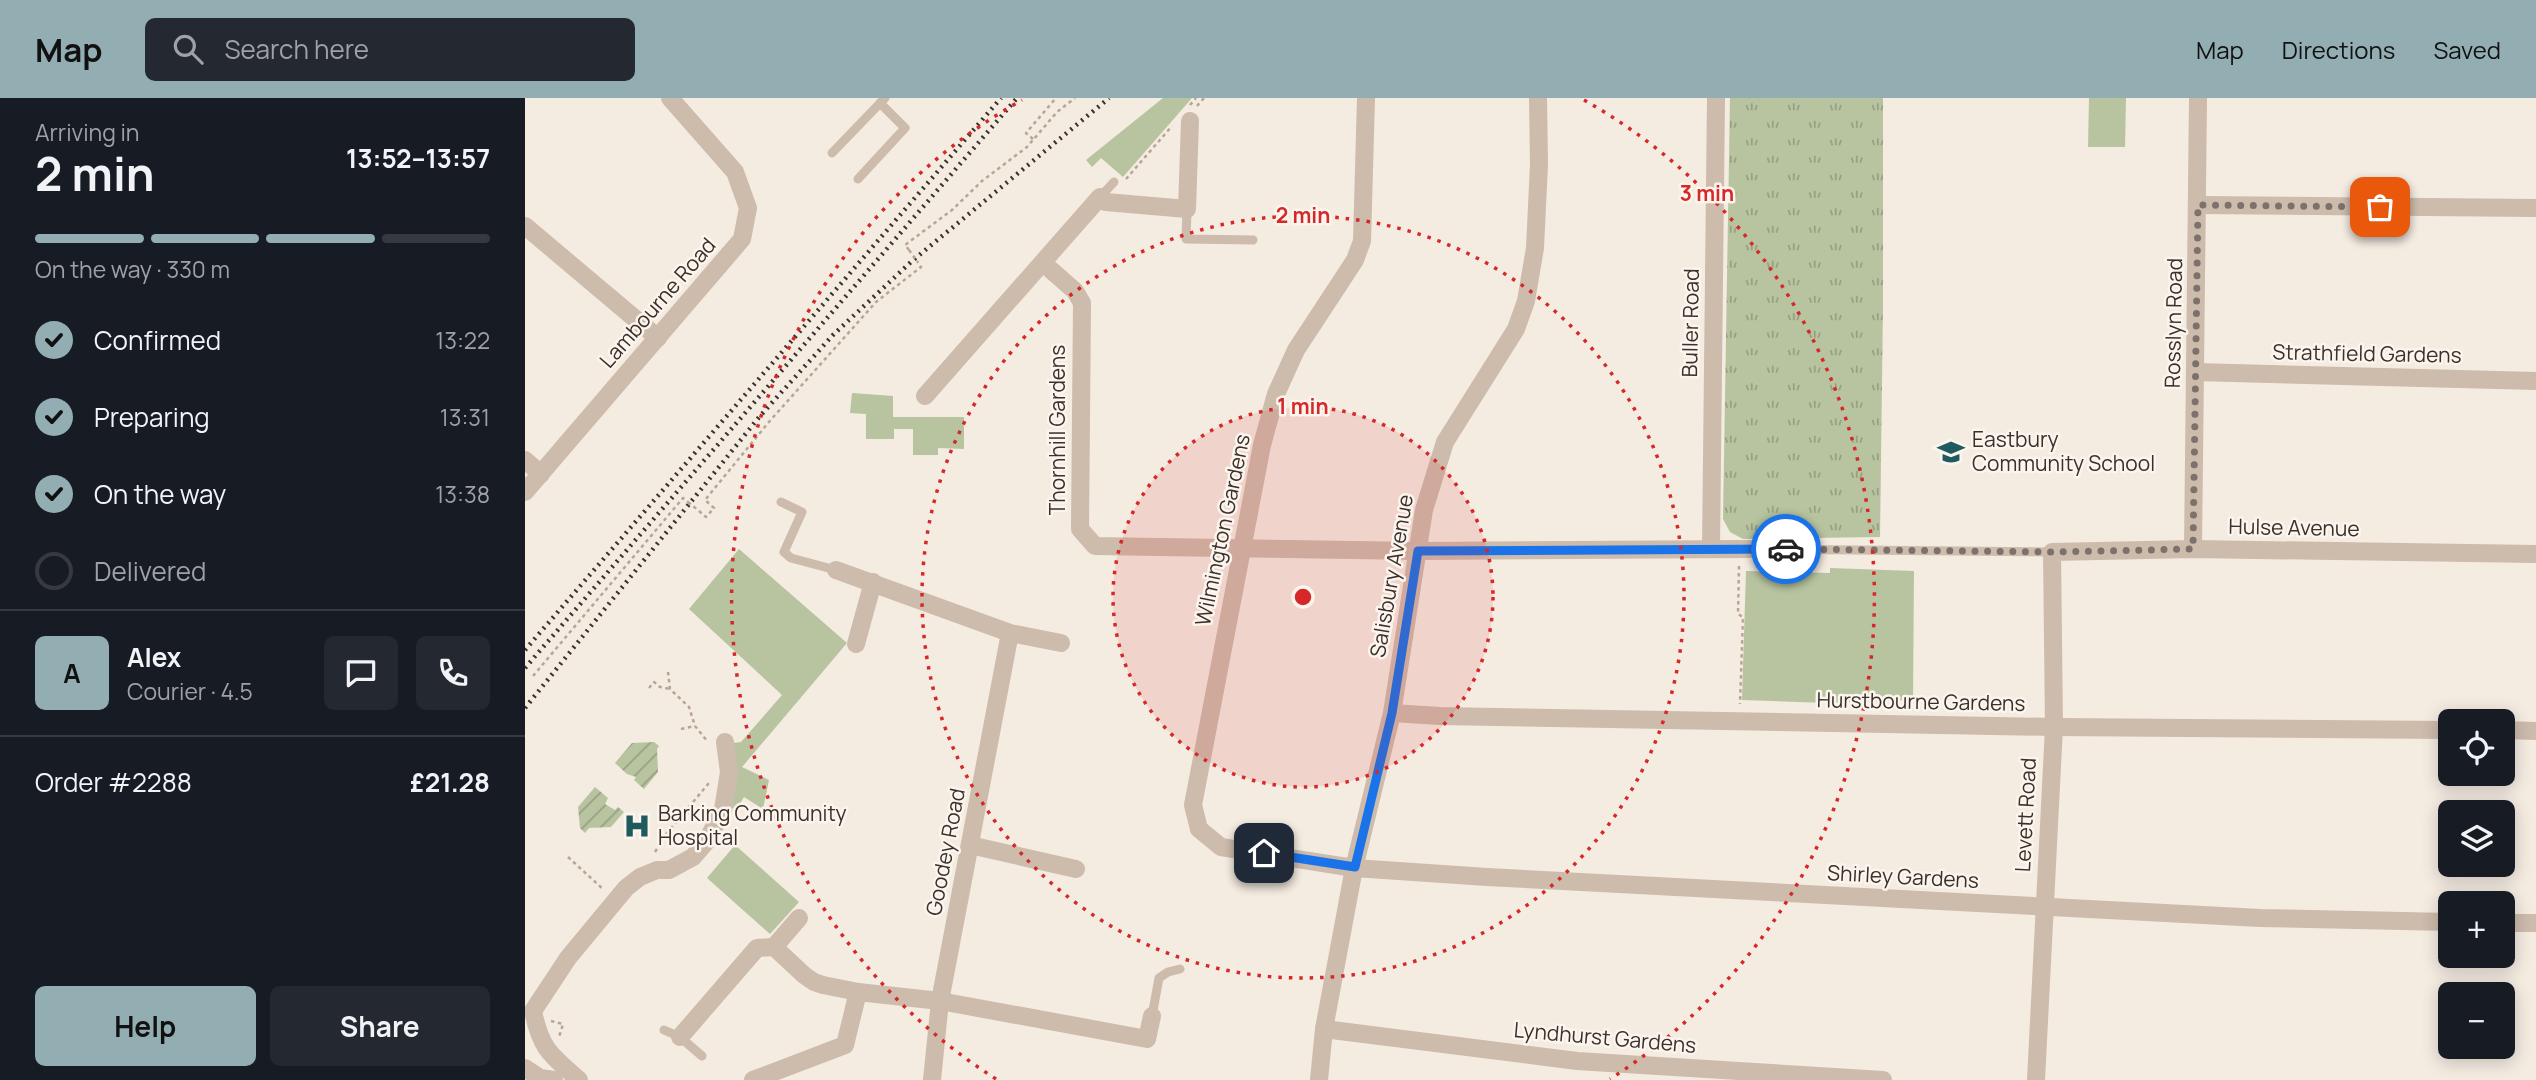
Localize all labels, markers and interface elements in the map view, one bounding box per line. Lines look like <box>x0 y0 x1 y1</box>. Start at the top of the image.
search box <box>145 18 635 81</box>
text: Map <box>35 27 103 72</box>
icon: search <box>169 30 207 68</box>
text: Search here <box>225 31 369 67</box>
text: Map <box>2196 33 2244 66</box>
text: Directions <box>2282 33 2395 66</box>
text: Saved <box>2433 33 2501 66</box>
text: Arriving in <box>35 116 140 148</box>
text: 13:52–13:57 <box>346 140 490 176</box>
text: 2 min <box>35 142 155 205</box>
pin <box>2350 177 2410 237</box>
text: 3 min <box>1680 179 1734 207</box>
icon: bag <box>2361 188 2399 226</box>
text: 2 min <box>1276 201 1330 229</box>
street label: Lambourne Road <box>593 231 722 373</box>
text: On the way · 330 m <box>35 253 230 285</box>
street label: Rosslyn Road <box>2158 258 2188 388</box>
street label: Buller Road <box>1675 268 1705 378</box>
icon: check <box>35 321 73 359</box>
text: Confirmed <box>94 322 221 358</box>
text: 13:22 <box>435 324 490 356</box>
street label: Strathfield Gardens <box>2272 337 2462 369</box>
street label: Thornhill Gardens <box>1043 345 1071 515</box>
text: 1 min <box>1277 392 1329 420</box>
icon: check <box>35 398 73 436</box>
text: Preparing <box>94 399 210 435</box>
text: 13:31 <box>440 401 490 433</box>
place label: Eastbury Community School <box>1972 425 2155 477</box>
street label: Wilmington Gardens <box>1188 431 1256 628</box>
school or university icon: Eastbury Community School <box>1936 437 1966 467</box>
icon: check <box>35 475 73 513</box>
text: On the way <box>94 476 226 512</box>
text: 13:38 <box>435 478 490 510</box>
street label: Salisbury Avenue <box>1363 492 1419 659</box>
street label: Hulse Avenue <box>2228 512 2360 542</box>
courier <box>1751 514 1821 584</box>
icon: car <box>1767 530 1805 568</box>
text: Delivered <box>94 553 206 589</box>
centre of rings <box>1291 585 1315 609</box>
button: chat <box>324 636 398 710</box>
button: phone <box>416 636 490 710</box>
text: Alex <box>127 639 181 675</box>
text: A <box>63 655 81 691</box>
text: Courier · 4.5 <box>127 675 253 707</box>
street label: Hurstbourne Gardens <box>1816 685 2026 717</box>
map controls <box>2438 709 2515 1059</box>
button: locate <box>2438 709 2515 786</box>
street label: Levett Road <box>2008 757 2042 873</box>
text: Order #2288 <box>35 764 192 800</box>
text: £21.28 <box>410 764 490 800</box>
street label: Goodey Road <box>919 786 971 918</box>
place label: Barking Community Hospital <box>658 799 847 851</box>
button: layers <box>2438 800 2515 877</box>
hospital icon: Barking Community Hospital <box>622 811 652 841</box>
pin <box>1234 823 1294 883</box>
icon: home <box>1245 834 1283 872</box>
street label: Shirley Gardens <box>1826 858 1980 894</box>
button: + <box>2438 891 2515 968</box>
button: − <box>2438 982 2515 1059</box>
button: Help <box>35 986 256 1066</box>
button: Share <box>270 986 490 1066</box>
street label: Lyndhurst Gardens <box>1513 1015 1697 1059</box>

